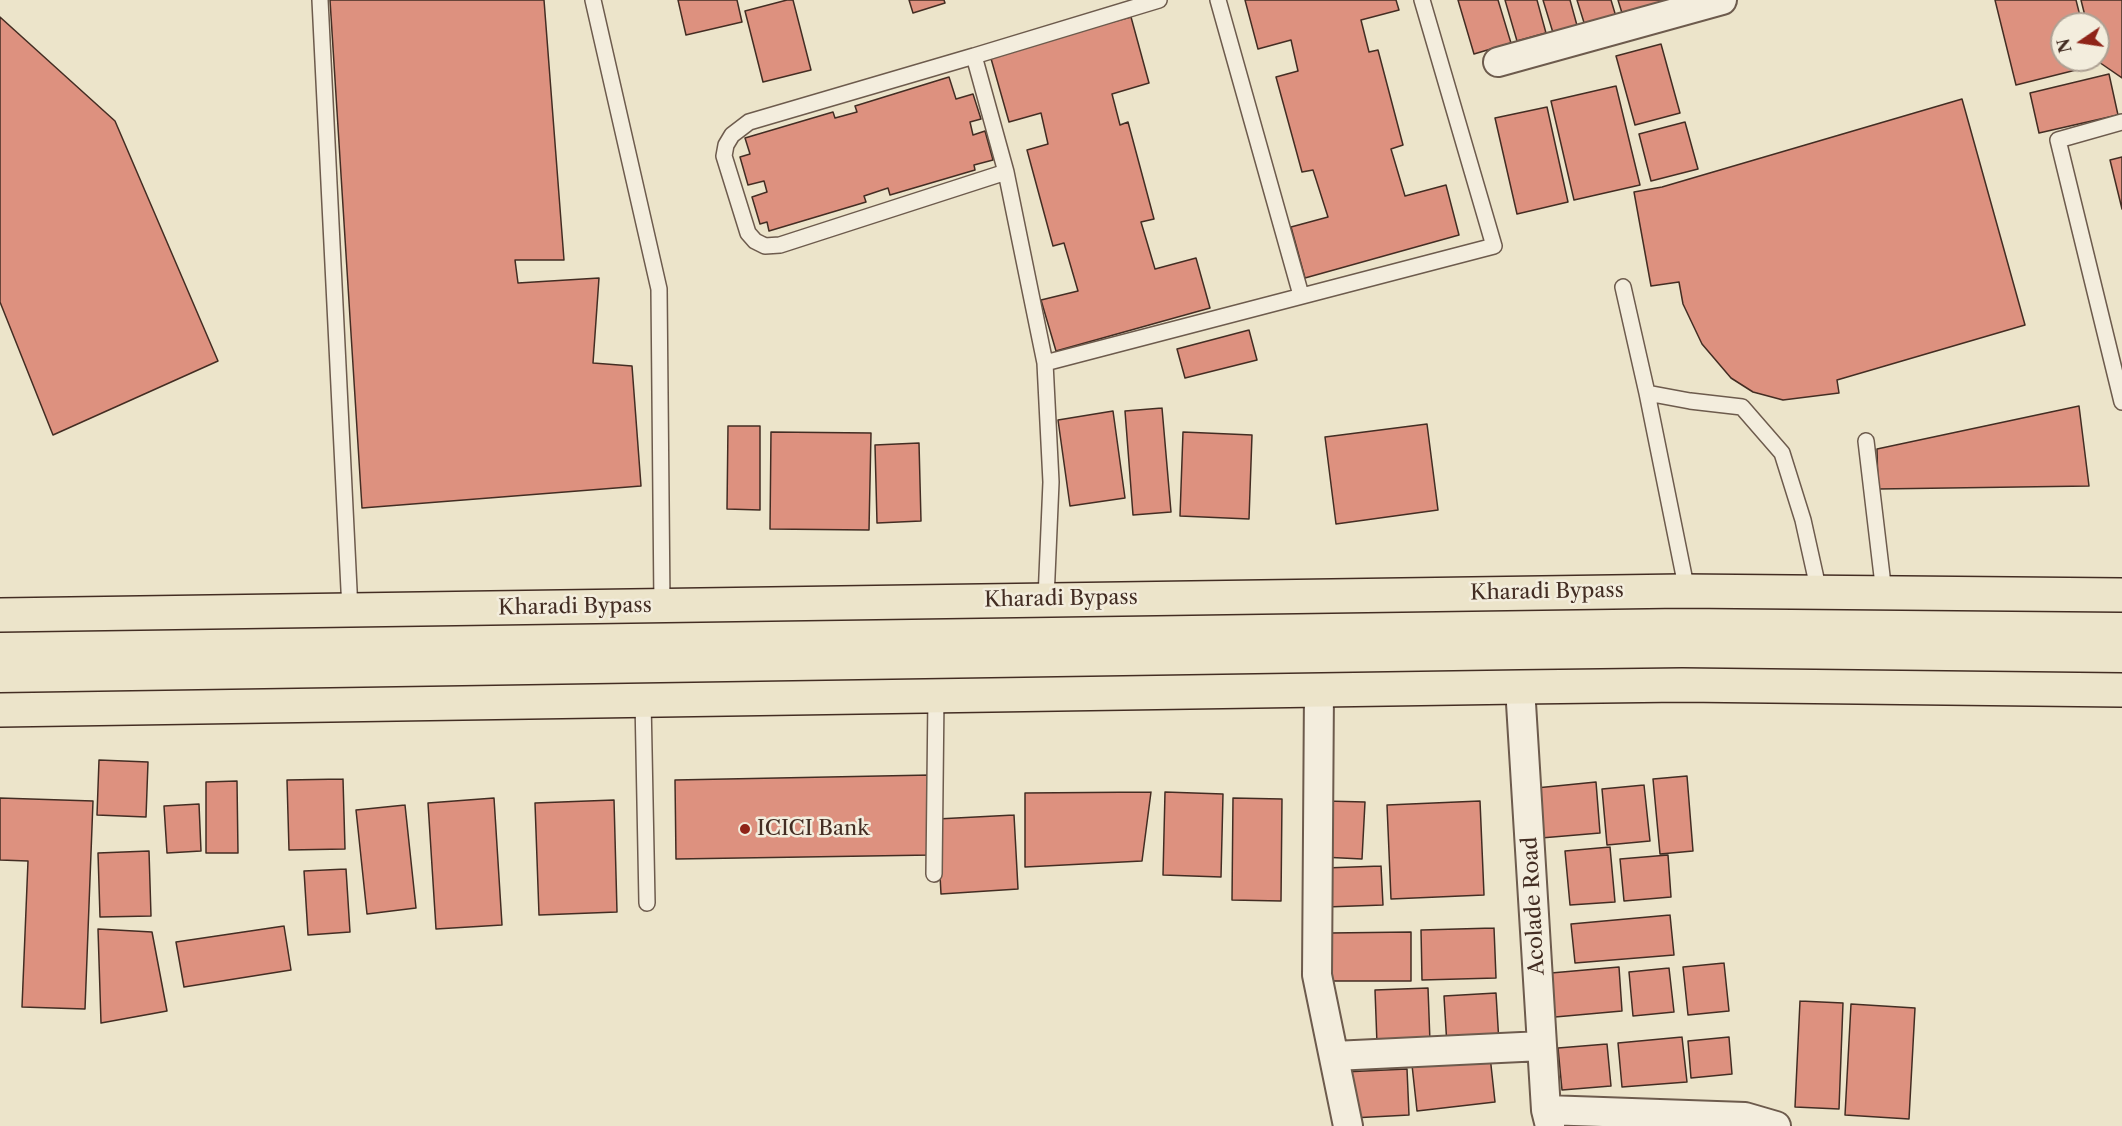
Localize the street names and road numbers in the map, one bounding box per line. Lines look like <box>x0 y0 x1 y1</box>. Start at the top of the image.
street label: Kharadi Bypass <box>1470 578 1624 606</box>
street label: Kharadi Bypass <box>984 585 1138 613</box>
street label: Kharadi Bypass <box>498 593 652 621</box>
street label: Acolade Road <box>1518 836 1550 976</box>

